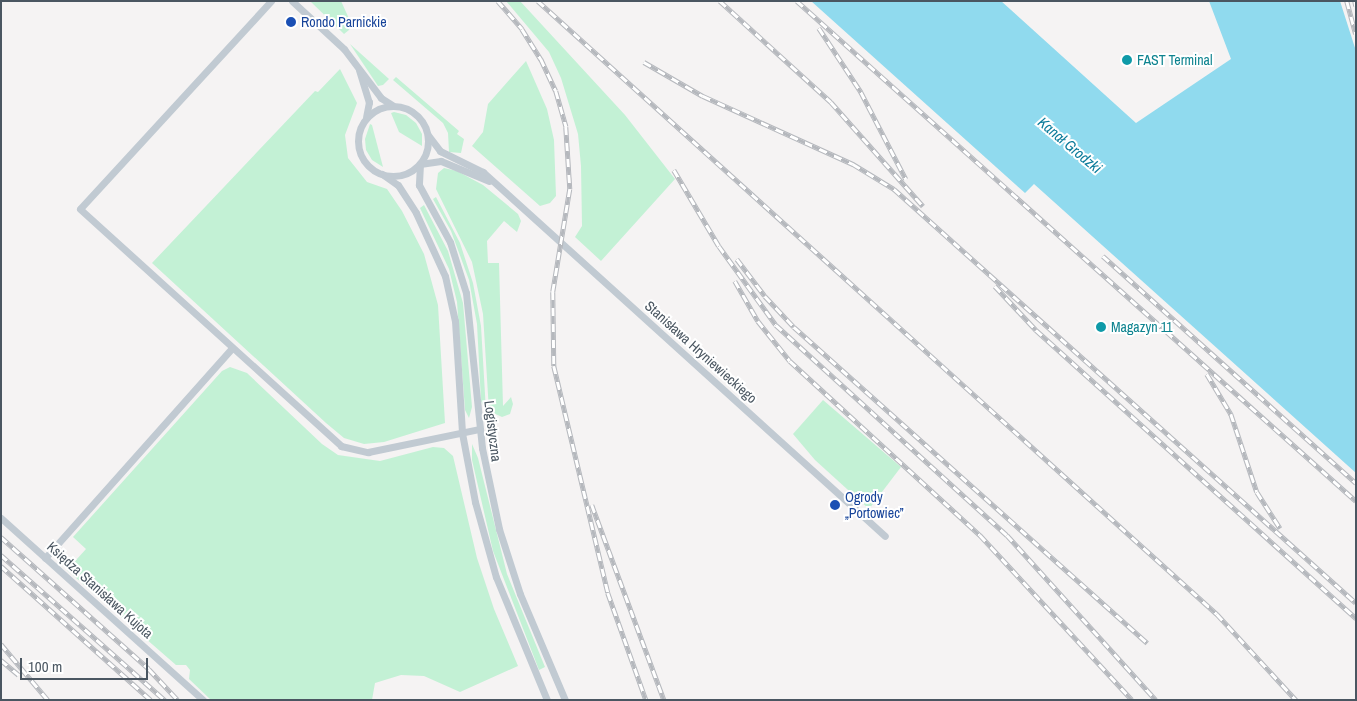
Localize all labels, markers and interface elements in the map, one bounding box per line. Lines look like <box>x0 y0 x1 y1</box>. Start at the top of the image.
place label: Rondo Parnickie <box>301 14 387 30</box>
marker: Rondo Parnickie <box>285 16 297 28</box>
place label: FAST Terminal <box>1137 52 1213 68</box>
marker: FAST Terminal <box>1121 54 1133 66</box>
water label: Kanał Grodzki <box>1034 113 1106 177</box>
street label: Stanisława Hryniewieckiego <box>642 297 760 407</box>
place label: Magazyn 11 <box>1111 319 1173 335</box>
marker: Magazyn 11 <box>1095 321 1107 333</box>
street label: Logistyczna <box>481 400 505 462</box>
place label: Ogrody „Portowiec” <box>845 489 904 522</box>
marker: Ogrody „Portowiec” <box>829 499 841 511</box>
street label: Księdza Stanisława Kujota <box>44 538 156 642</box>
scale bar <box>22 648 150 680</box>
text: 100 m <box>28 656 62 677</box>

